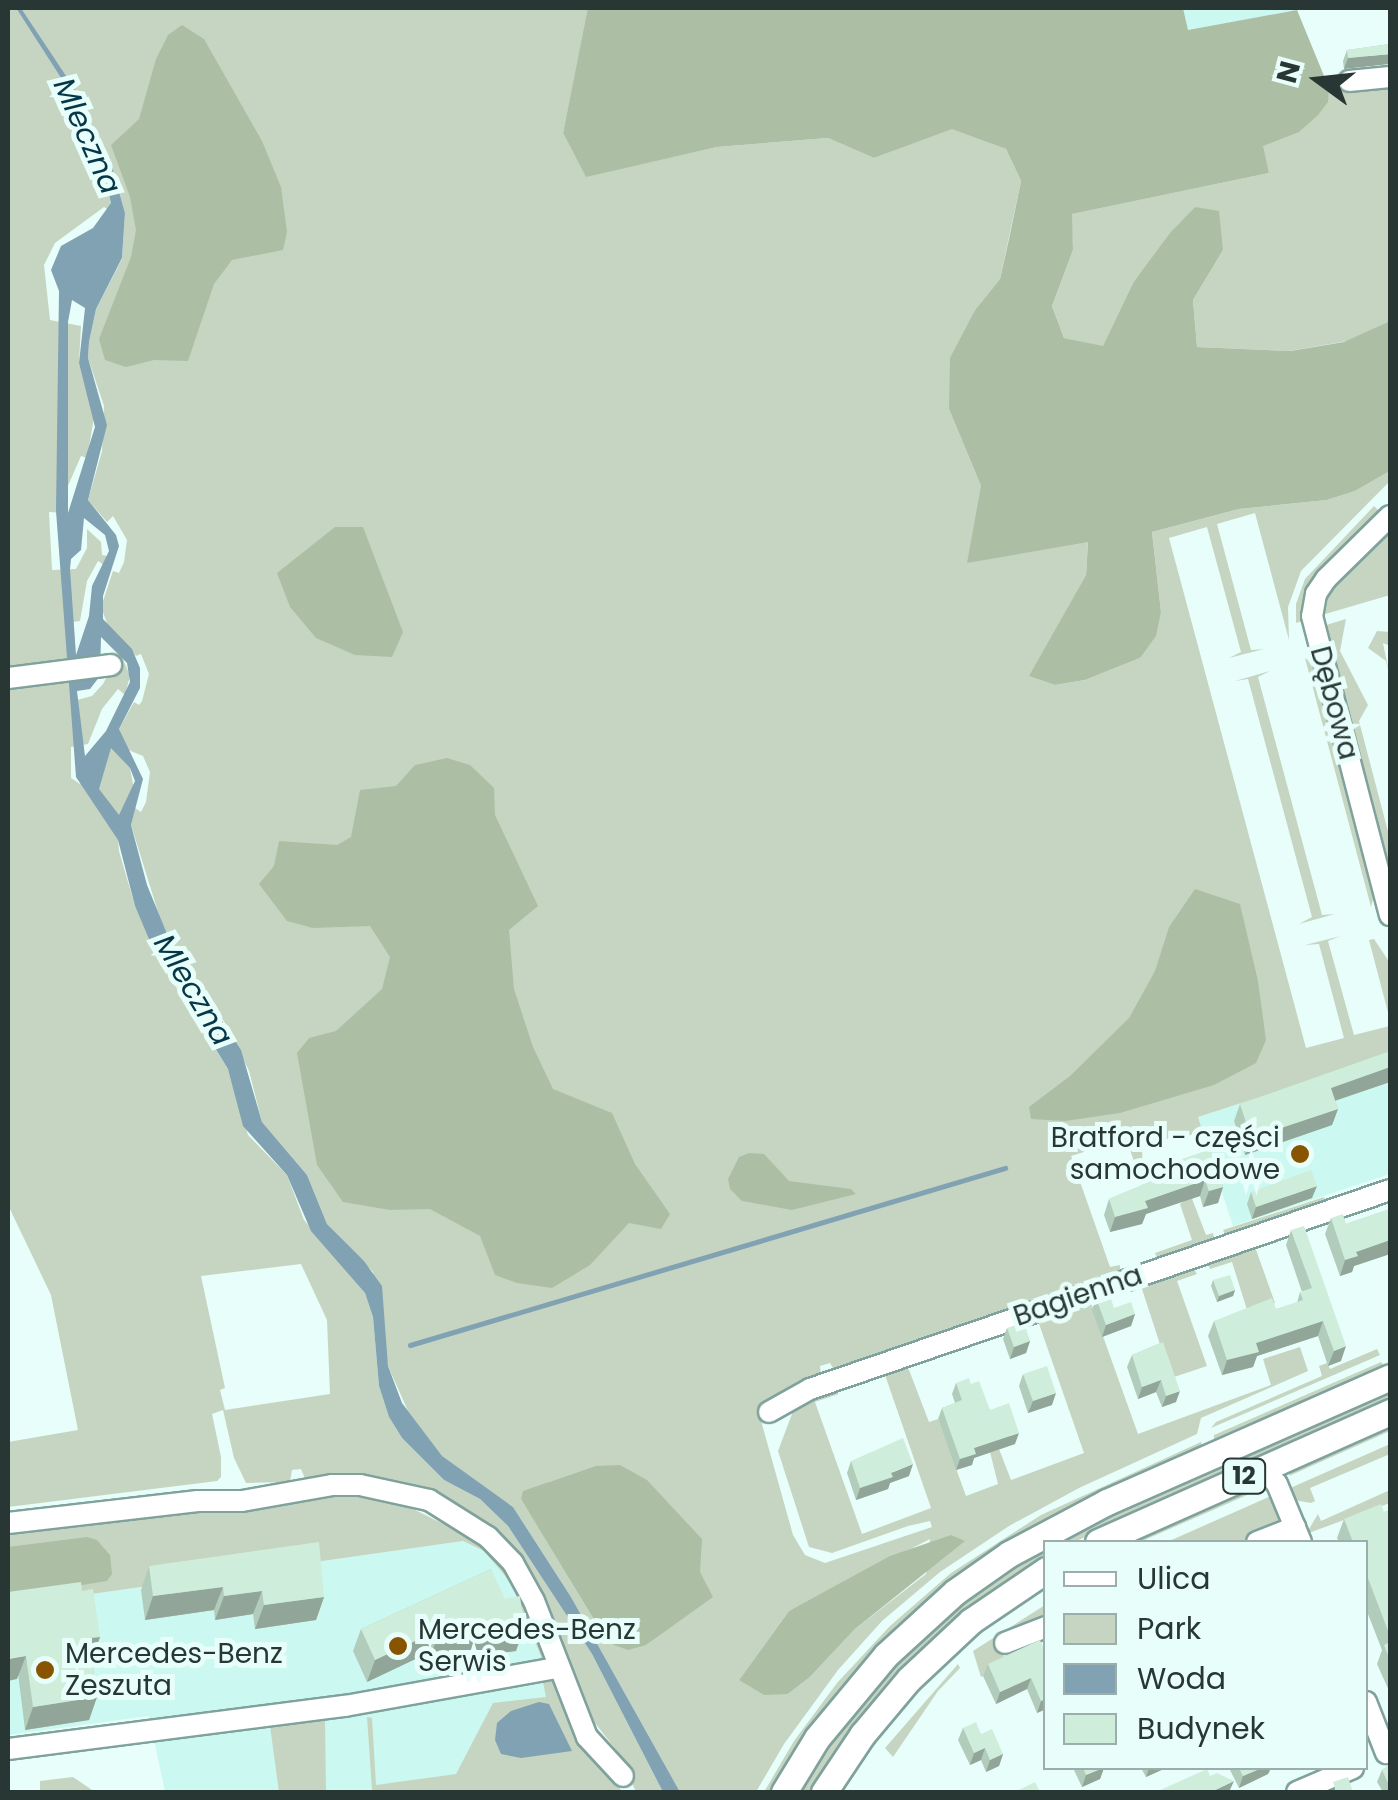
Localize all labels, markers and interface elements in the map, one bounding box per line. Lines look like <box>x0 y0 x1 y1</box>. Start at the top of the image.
north arrow <box>1268 30 1368 130</box>
text: N <box>1267 57 1310 87</box>
water label: Mleczna <box>46 72 128 200</box>
street label: Dębowa <box>1303 643 1365 763</box>
water label: Mleczna <box>146 928 240 1052</box>
place label: Bratford - części samochodowe <box>1051 1121 1280 1187</box>
marker: Bratford - części samochodowe <box>1289 1143 1311 1165</box>
street label: Bagienna <box>1009 1258 1147 1334</box>
road number: 12 <box>1222 1456 1266 1496</box>
legend <box>1043 1540 1368 1770</box>
text: Ulica <box>1137 1557 1211 1600</box>
text: Park <box>1137 1607 1201 1650</box>
place label: Mercedes-Benz Serwis <box>418 1613 636 1679</box>
marker: Mercedes-Benz Serwis <box>387 1635 409 1657</box>
place label: Mercedes-Benz Zeszuta <box>65 1637 283 1703</box>
text: Woda <box>1137 1657 1226 1700</box>
marker: Mercedes-Benz Zeszuta <box>34 1659 56 1681</box>
text: Budynek <box>1137 1707 1265 1750</box>

